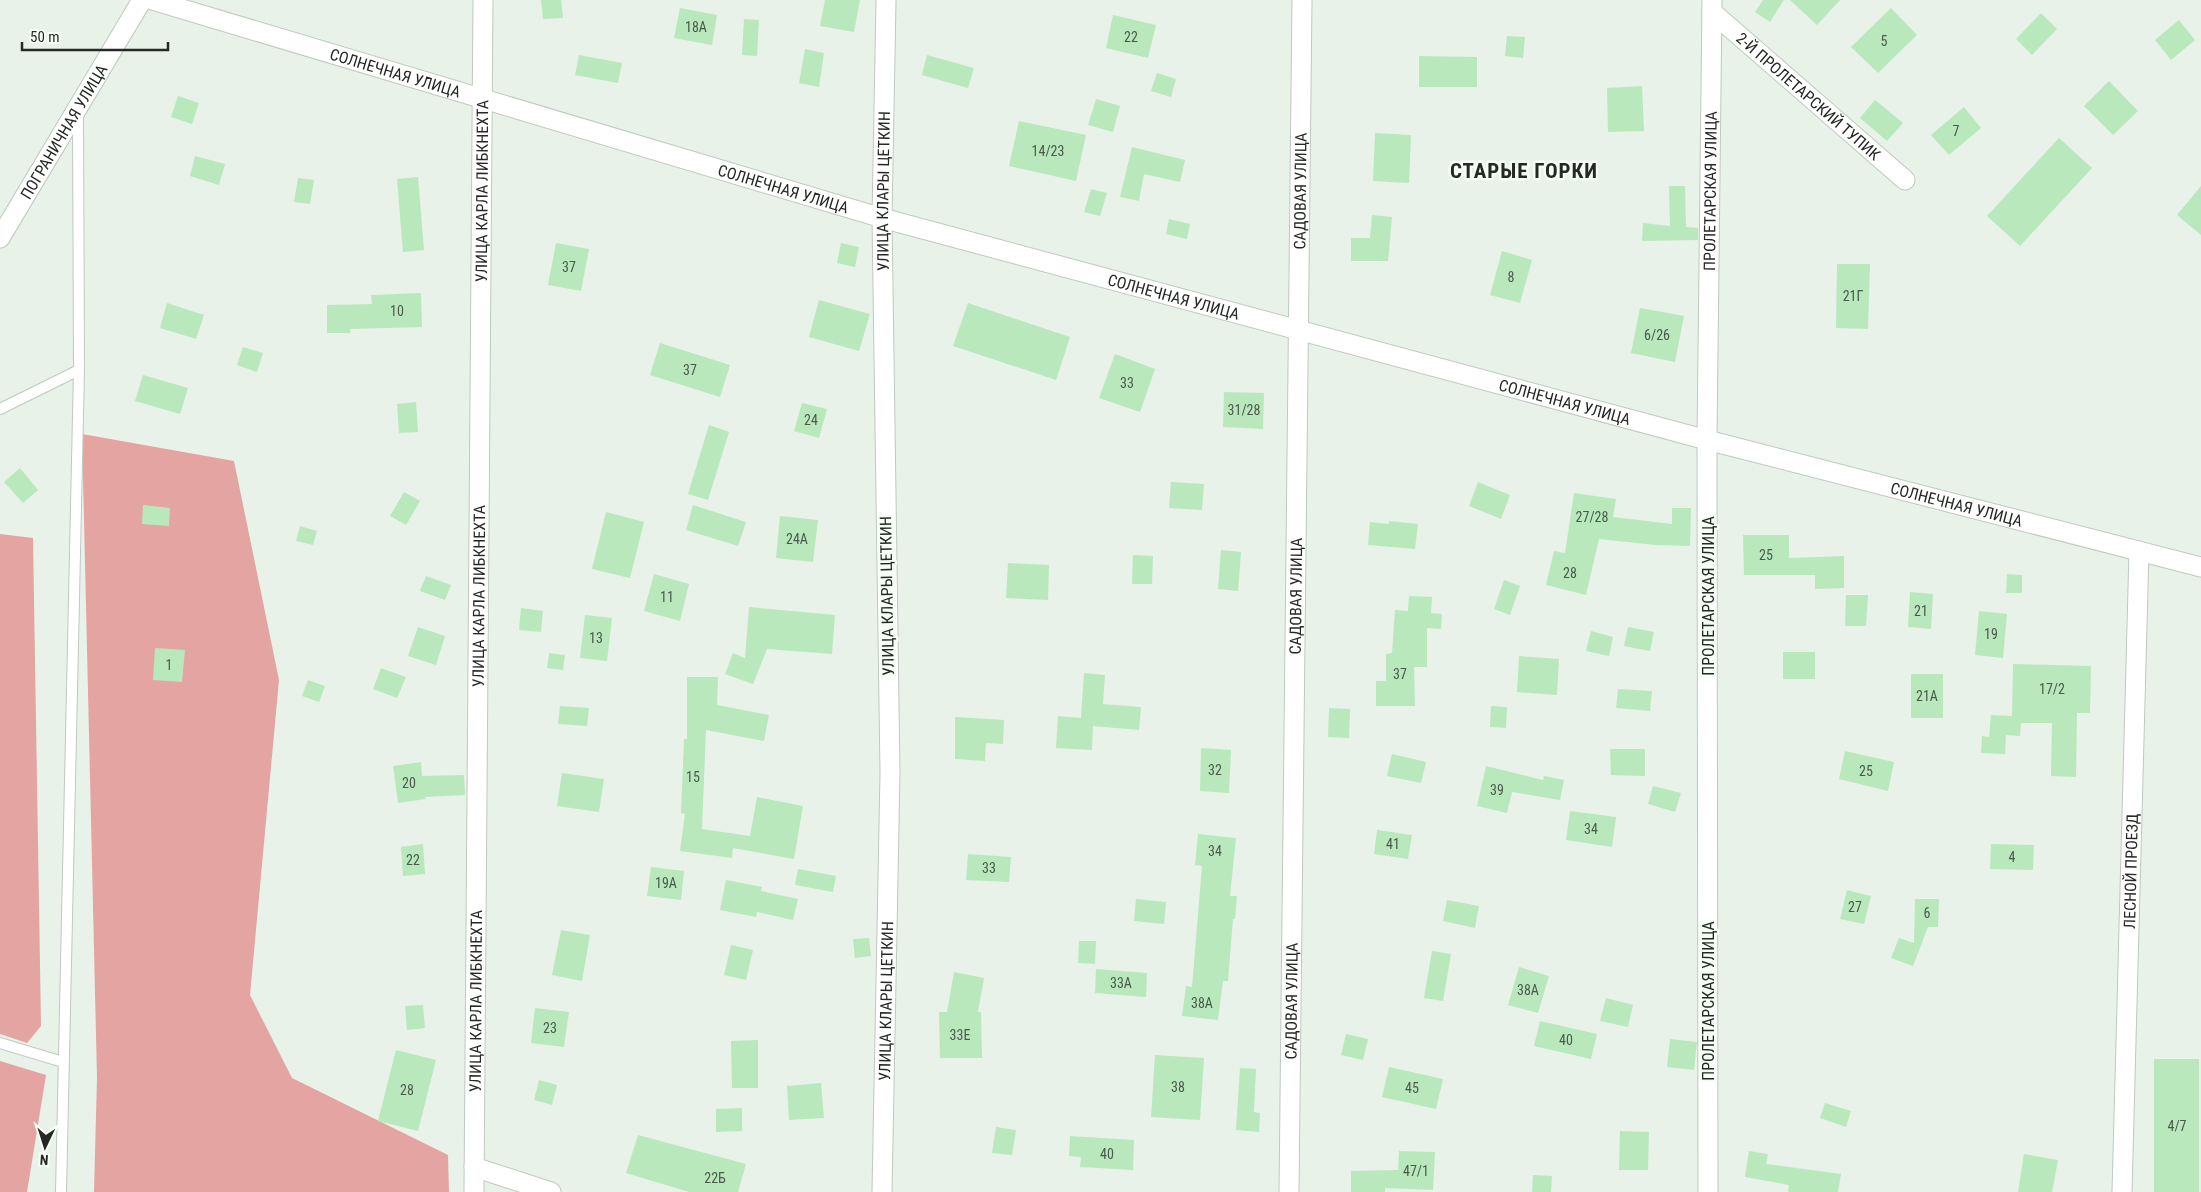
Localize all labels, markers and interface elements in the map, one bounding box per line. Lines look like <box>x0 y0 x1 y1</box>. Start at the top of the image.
house number: 18А <box>685 19 707 35</box>
scale bar <box>22 20 169 52</box>
text: 50 m <box>30 28 60 46</box>
street label: 2-Й ПРОЛЕТАРСКИЙ ТУПИК <box>1733 28 1884 164</box>
house number: 22 <box>1124 29 1138 45</box>
house number: 5 <box>1881 33 1888 49</box>
street label: СОЛНЕЧНАЯ УЛИЦА <box>328 44 463 101</box>
street label: ПОГРАНИЧНАЯ УЛИЦА <box>16 61 111 202</box>
street label: УЛИЦА КАРЛА ЛИБКНЕХТА <box>471 100 492 282</box>
street label: УЛИЦА КЛАРЫ ЦЕТКИН <box>872 111 893 271</box>
street label: ПРОЛЕТАРСКАЯ УЛИЦА <box>1699 111 1720 271</box>
house number: 7 <box>1953 123 1960 139</box>
street label: САДОВАЯ УЛИЦА <box>1290 133 1310 250</box>
house number: 14/23 <box>1032 143 1064 159</box>
district label: СТАРЫЕ ГОРКИ <box>1450 159 1598 183</box>
street label: СОЛНЕЧНАЯ УЛИЦА <box>716 160 851 217</box>
house number: 37 <box>562 259 576 275</box>
house number: 8 <box>1508 269 1515 285</box>
street label: СОЛНЕЧНАЯ УЛИЦА <box>1106 270 1242 323</box>
house number: 21Г <box>1843 288 1863 304</box>
house number: 10 <box>390 303 404 319</box>
house number: 6/26 <box>1644 327 1670 343</box>
house number: 37 <box>683 362 697 378</box>
house number: 33 <box>1120 375 1134 391</box>
street label: СОЛНЕЧНАЯ УЛИЦА <box>1497 375 1633 429</box>
house number: 31/28 <box>1228 402 1261 418</box>
house number: 24 <box>804 412 818 428</box>
street label: СОЛНЕЧНАЯ УЛИЦА <box>1889 478 2025 530</box>
street label: УЛИЦА КАРЛА ЛИБКНЕХТА <box>468 505 489 687</box>
house number: 27/28 <box>1576 509 1609 525</box>
street label: УЛИЦА КЛАРЫ ЦЕТКИН <box>876 516 898 676</box>
street label: ПРОЛЕТАРСКАЯ УЛИЦА <box>1699 516 1718 676</box>
house number: 24А <box>786 531 808 547</box>
street label: САДОВАЯ УЛИЦА <box>1285 538 1306 655</box>
house number: 25 <box>1759 547 1773 563</box>
house number: 28 <box>1563 565 1577 581</box>
house number: 11 <box>660 589 674 605</box>
house number: 21 <box>1914 603 1928 619</box>
house number: 19 <box>1984 626 1998 642</box>
house number: 13 <box>589 630 603 646</box>
house number: 1 <box>166 657 172 673</box>
house number: 37 <box>1393 666 1407 682</box>
house number: 17/2 <box>2039 681 2065 697</box>
house number: 21А <box>1916 688 1938 704</box>
house number: 32 <box>1208 762 1222 778</box>
house number: 25 <box>1859 763 1873 779</box>
house number: 15 <box>686 769 700 785</box>
house number: 20 <box>402 775 416 791</box>
house number: 39 <box>1490 782 1504 798</box>
street label: ЛЕСНОЙ ПРОЕЗД <box>2119 813 2142 929</box>
house number: 34 <box>1584 821 1598 837</box>
house number: 41 <box>1386 836 1400 852</box>
house number: 34 <box>1208 843 1222 859</box>
house number: 4 <box>2009 849 2016 865</box>
house number: 22 <box>406 852 420 868</box>
house number: 33 <box>982 860 996 876</box>
house number: 19А <box>655 875 677 891</box>
house number: 27 <box>1848 899 1862 915</box>
house number: 6 <box>1924 905 1931 921</box>
street label: УЛИЦА КАРЛА ЛИБКНЕХТА <box>465 910 486 1092</box>
street label: УЛИЦА КЛАРЫ ЦЕТКИН <box>875 921 897 1081</box>
street label: ПРОЛЕТАРСКАЯ УЛИЦА <box>1699 921 1718 1081</box>
street label: САДОВАЯ УЛИЦА <box>1281 942 1301 1060</box>
house number: 33А <box>1110 975 1132 991</box>
house number: 38А <box>1517 982 1539 998</box>
house number: 38А <box>1191 995 1213 1011</box>
house number: 23 <box>543 1020 557 1036</box>
house number: 33Е <box>950 1027 970 1043</box>
house number: 40 <box>1559 1032 1573 1048</box>
house number: 38 <box>1171 1079 1185 1095</box>
house number: 45 <box>1405 1080 1419 1096</box>
house number: 28 <box>400 1082 414 1098</box>
house number: 4/7 <box>2167 1118 2187 1134</box>
north arrow <box>20 1122 70 1172</box>
house number: 40 <box>1100 1146 1114 1162</box>
text: N <box>39 1152 49 1168</box>
house number: 47/1 <box>1403 1163 1429 1179</box>
house number: 22Б <box>704 1170 726 1186</box>

